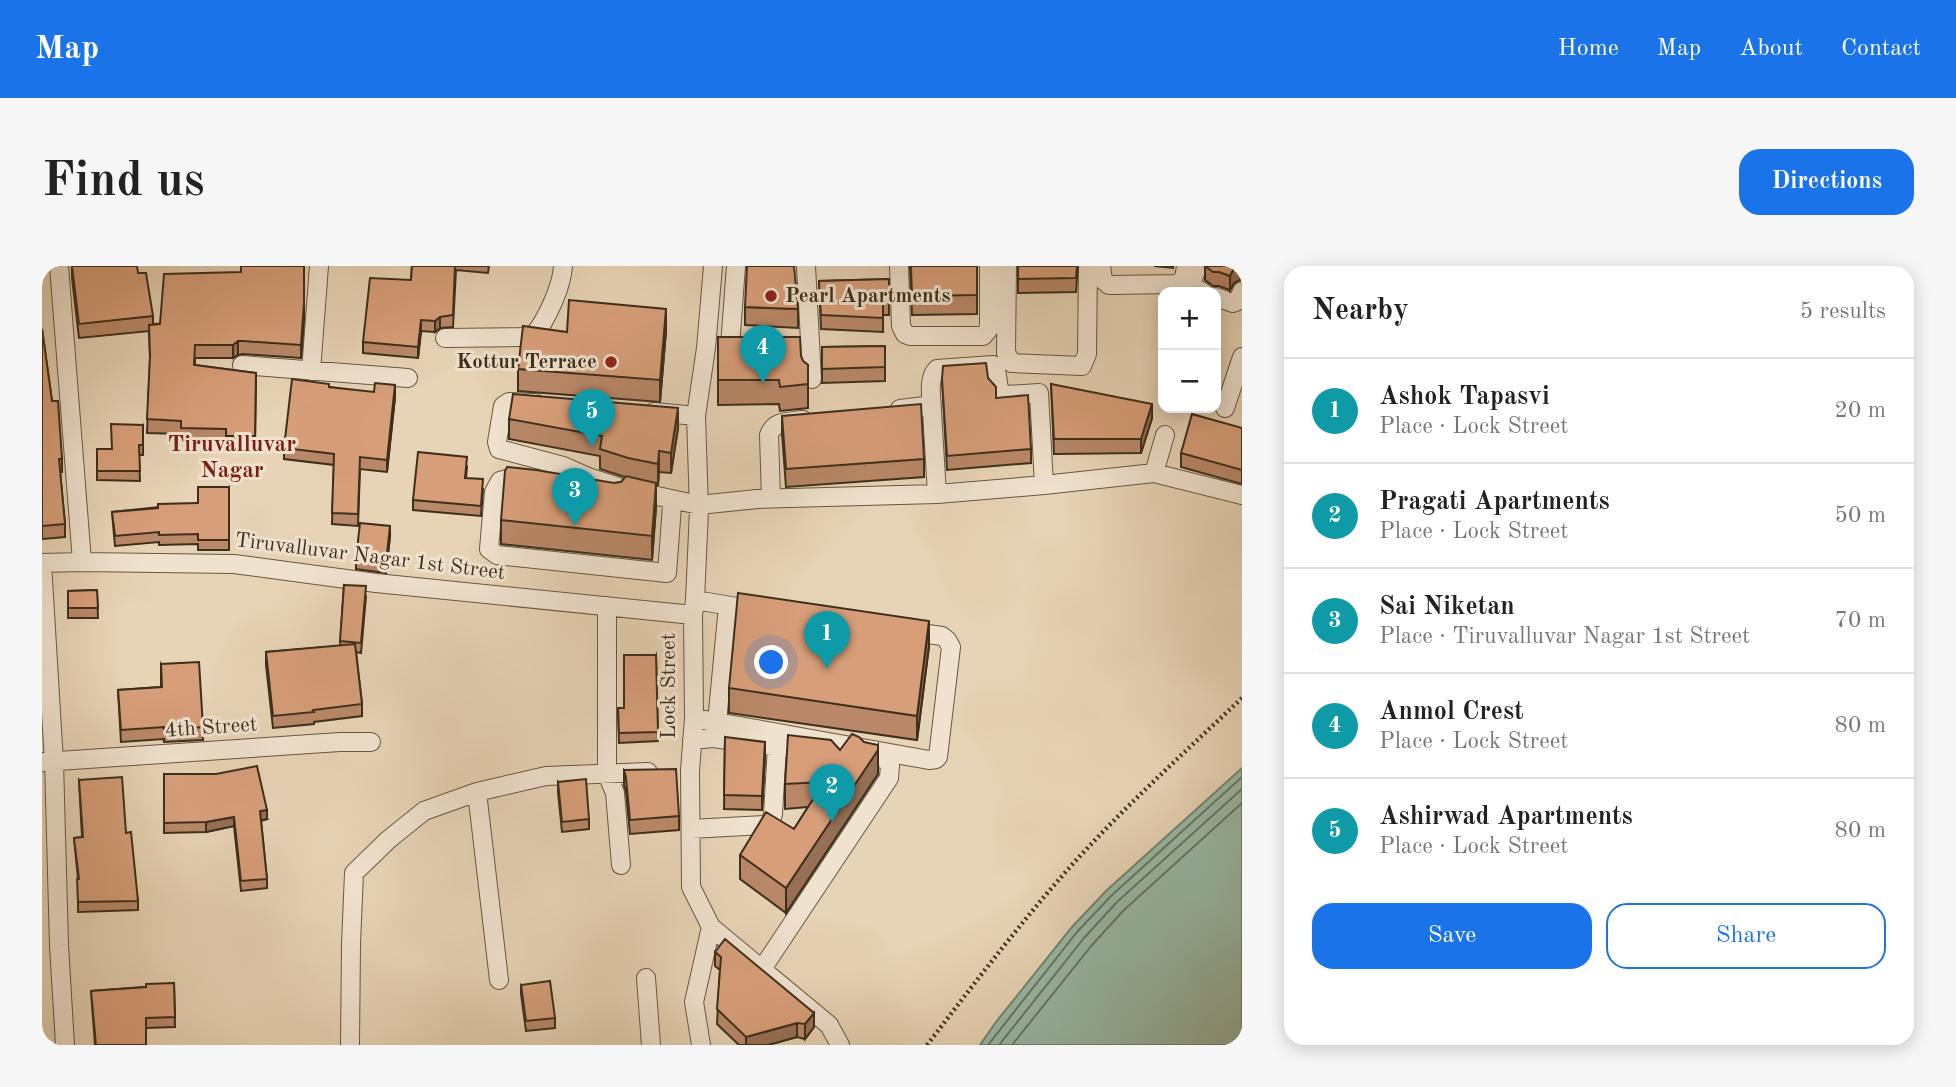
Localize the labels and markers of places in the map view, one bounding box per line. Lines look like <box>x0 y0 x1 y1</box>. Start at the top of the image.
place label: Pearl Apartments <box>785 286 950 307</box>
marker: Pearl Apartments <box>763 288 779 304</box>
pin: 4 <box>740 325 786 383</box>
place label: Kottur Terrace <box>456 352 597 373</box>
marker: Kottur Terrace <box>603 354 619 370</box>
pin: 5 <box>569 389 615 447</box>
pin: 3 <box>552 468 598 526</box>
pin: 1 <box>804 611 850 669</box>
pin: 2 <box>809 764 855 822</box>

